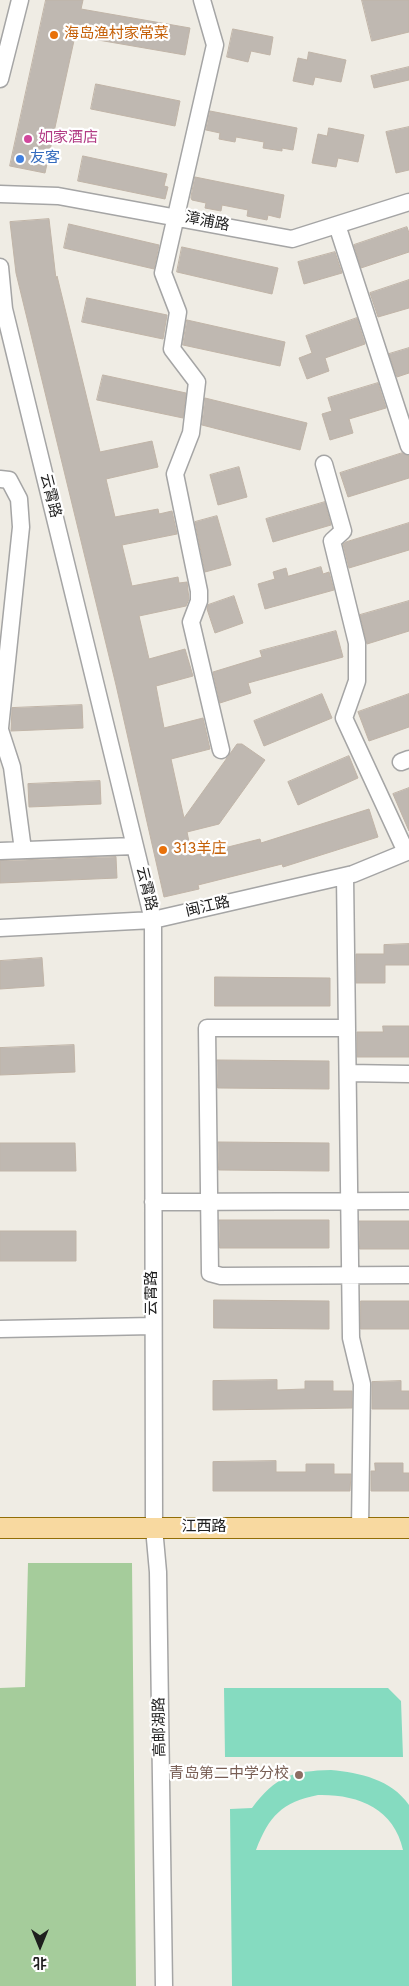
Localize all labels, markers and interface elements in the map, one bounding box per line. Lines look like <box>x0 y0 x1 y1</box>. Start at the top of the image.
place label: 海岛渔村家常菜 <box>64 26 169 44</box>
marker: 海岛渔村家常菜 <box>48 29 60 41</box>
place label: 如家酒店 <box>38 130 98 148</box>
marker: 如家酒店 <box>22 133 34 145</box>
place label: 友客 <box>30 150 60 168</box>
marker: 友客 <box>14 153 26 165</box>
street label: 漳浦路 <box>183 210 231 236</box>
street label: 云霄路 <box>35 472 63 520</box>
place label: 313羊庄 <box>173 841 227 859</box>
marker: 313羊庄 <box>157 844 169 856</box>
street label: 云霄路 <box>131 865 159 913</box>
street label: 闽江路 <box>184 894 232 922</box>
street label: 云霄路 <box>144 1271 162 1315</box>
street label: 江西路 <box>182 1519 226 1537</box>
street label: 高邮湖路 <box>151 1697 171 1757</box>
place label: 青岛第二中学分校 <box>169 1766 289 1784</box>
marker: 青岛第二中学分校 <box>293 1769 305 1781</box>
north arrow <box>15 1921 65 1971</box>
text: 北 <box>33 1953 47 1970</box>

